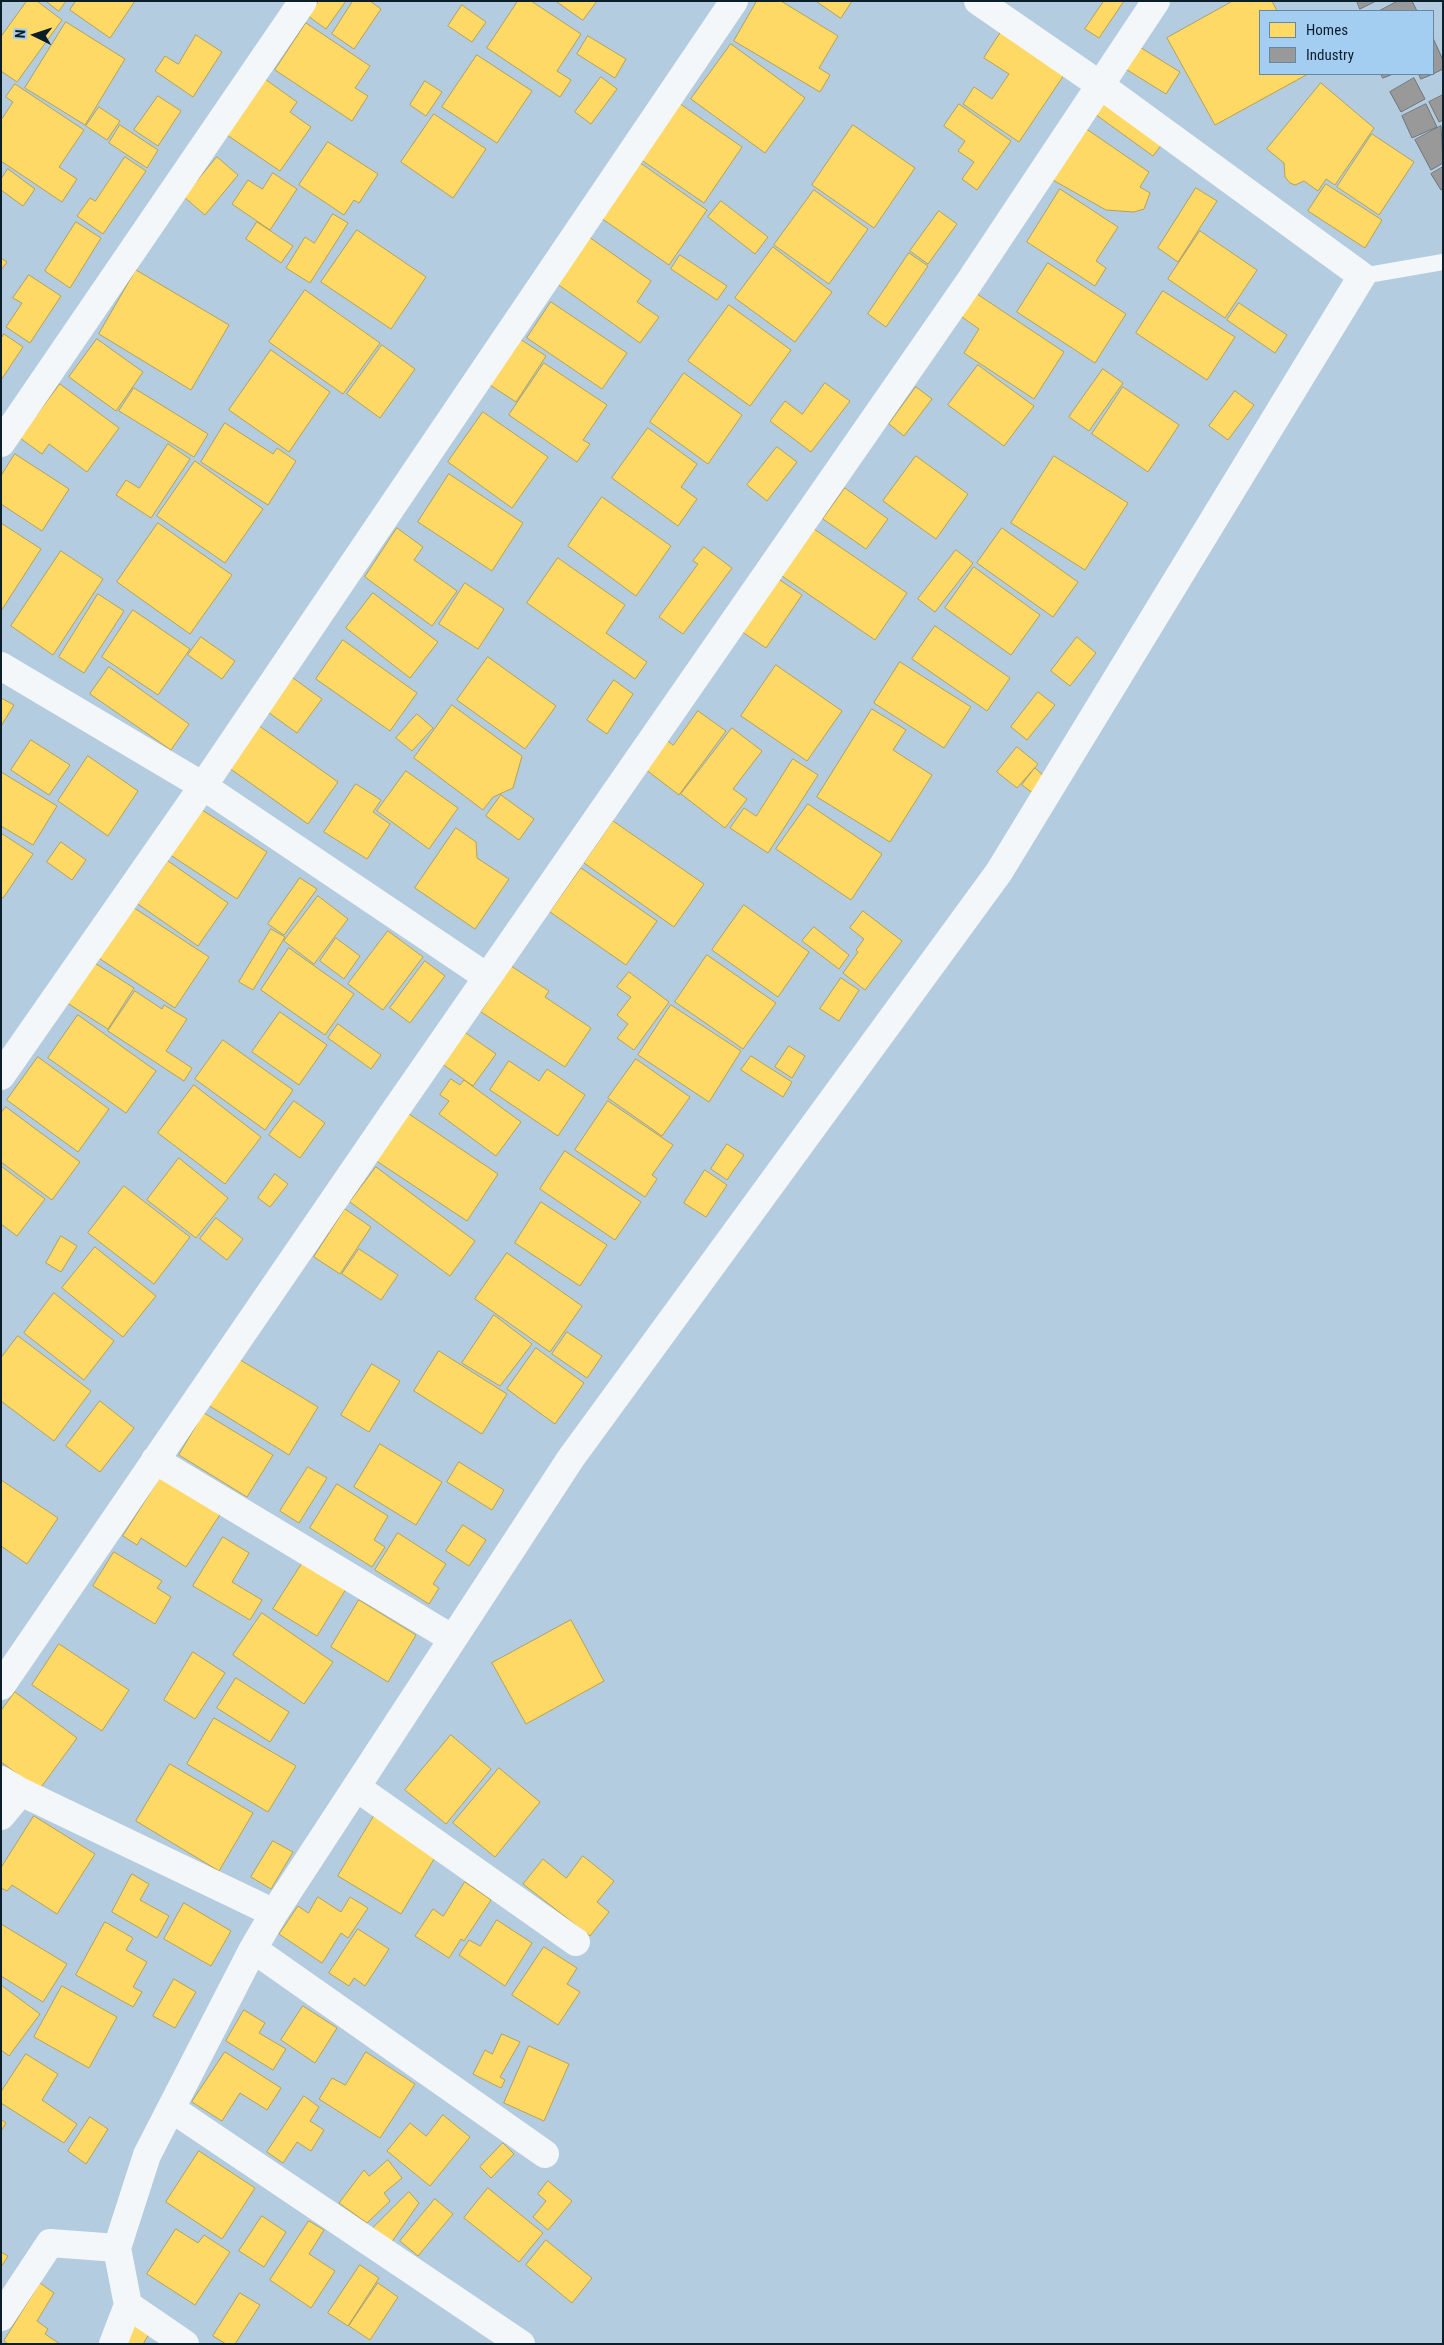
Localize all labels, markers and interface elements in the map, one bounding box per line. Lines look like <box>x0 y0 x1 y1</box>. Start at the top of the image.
north arrow <box>10 10 60 60</box>
legend <box>1259 10 1434 75</box>
text: Homes <box>1306 21 1348 39</box>
text: N <box>12 29 28 39</box>
text: Industry <box>1306 46 1354 64</box>

